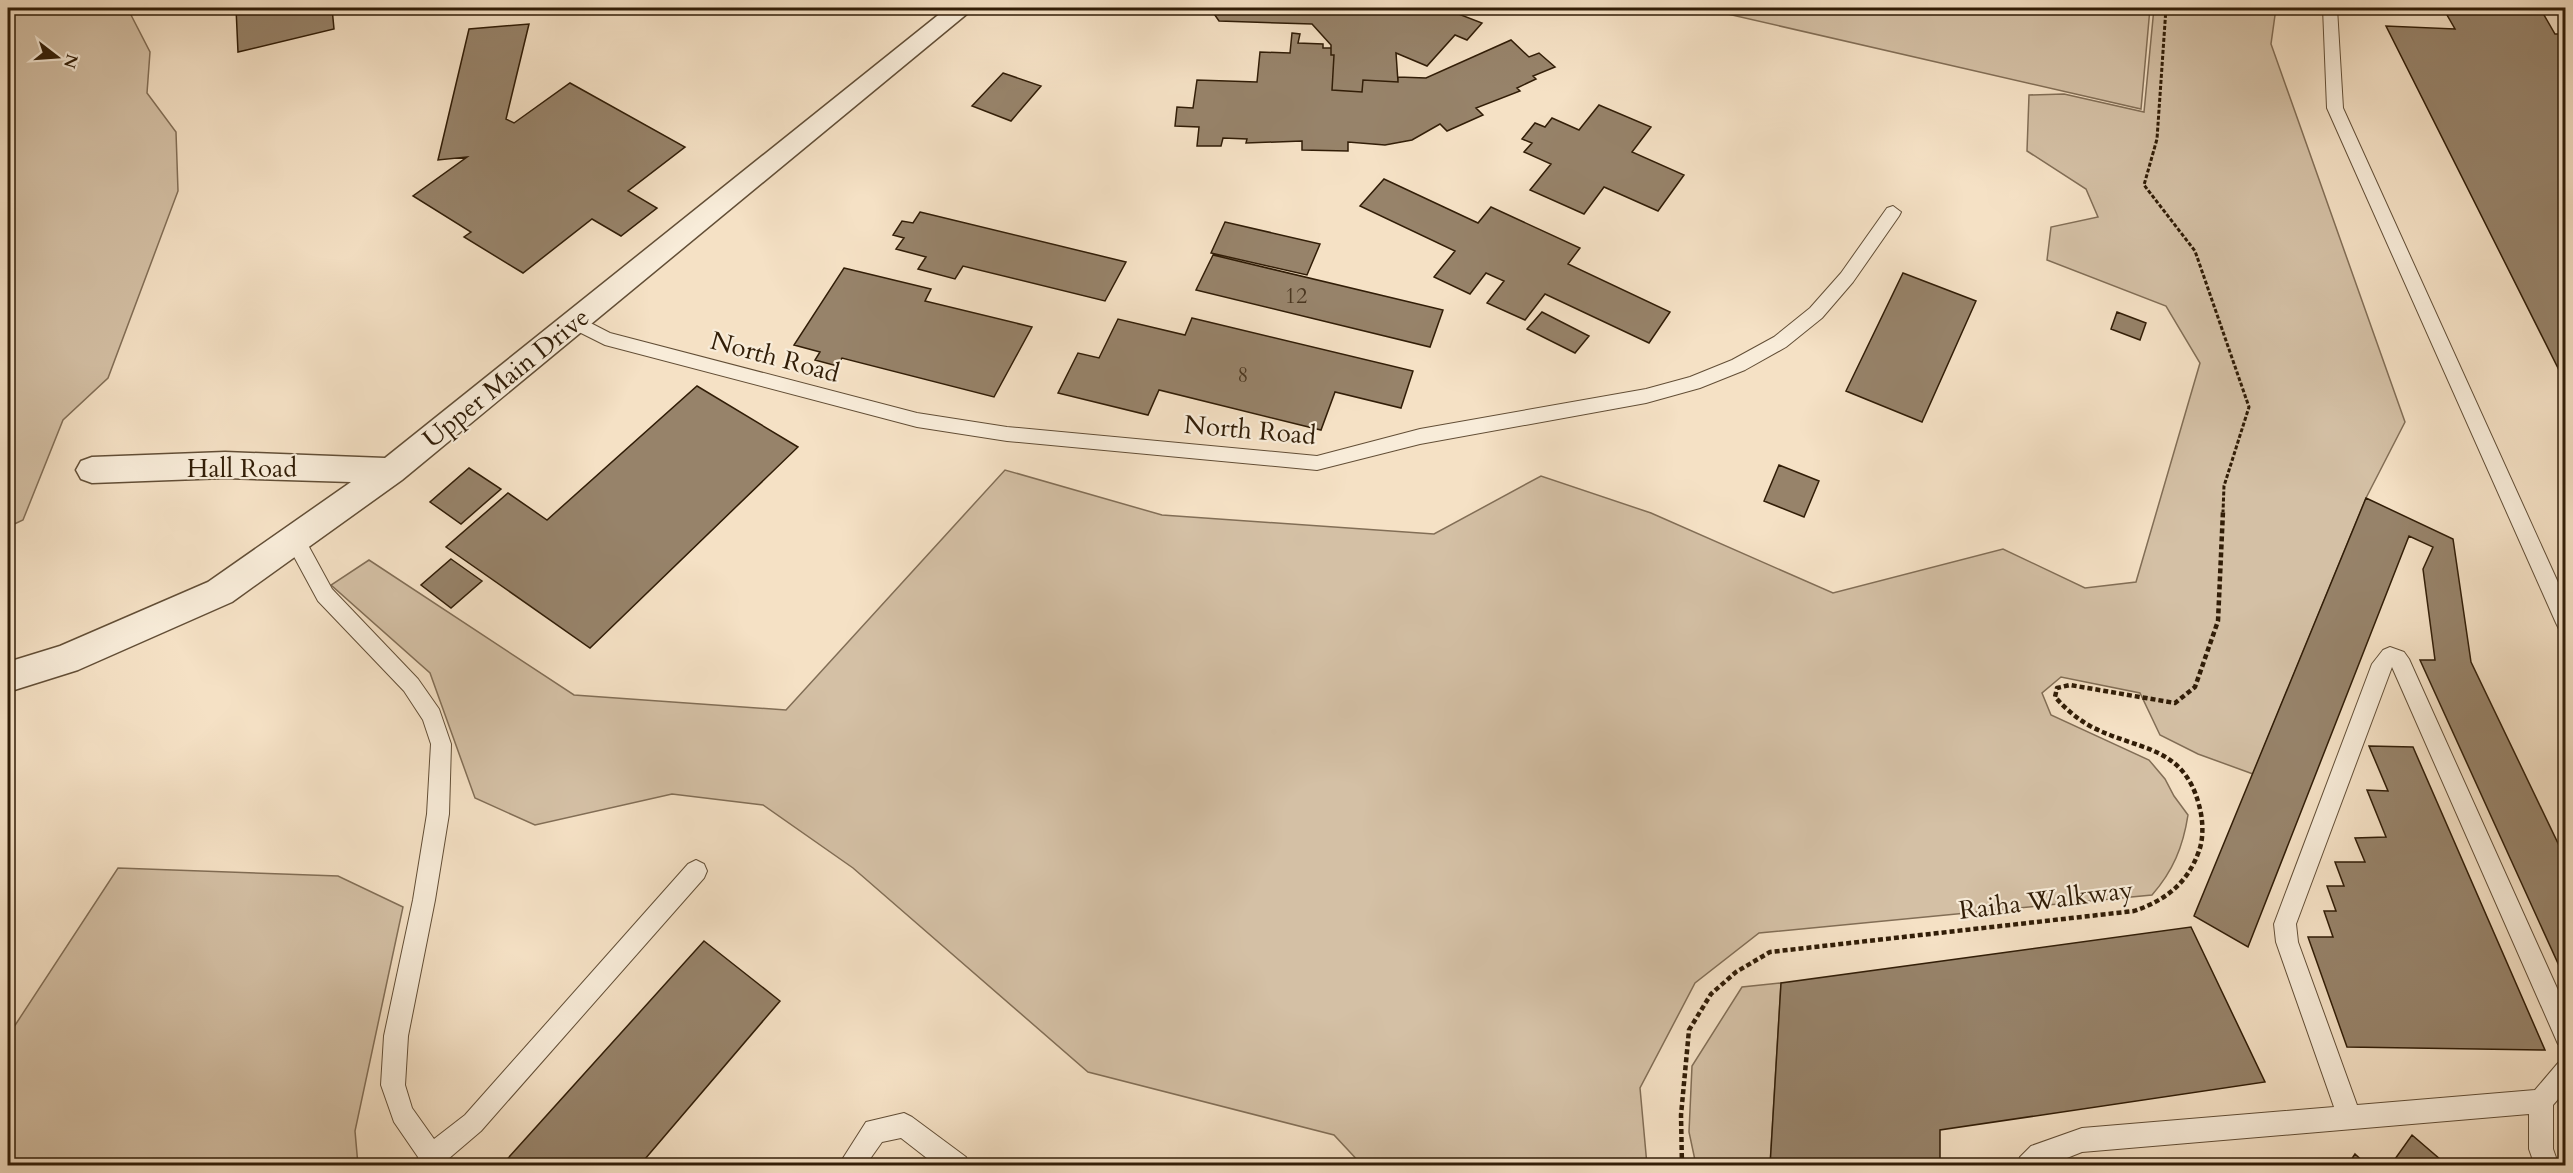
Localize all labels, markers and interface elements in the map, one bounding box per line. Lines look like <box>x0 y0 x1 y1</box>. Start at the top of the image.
north arrow <box>27 27 87 87</box>
text: N <box>58 51 83 71</box>
house number: 12 <box>1285 281 1307 311</box>
street label: Upper Main Drive <box>415 300 597 456</box>
street label: North Road <box>707 323 844 391</box>
house number: 8 <box>1237 360 1249 390</box>
street label: North Road <box>1183 407 1318 453</box>
street label: Hall Road <box>187 451 297 486</box>
street label: Raiha Walkway <box>1957 872 2135 928</box>

